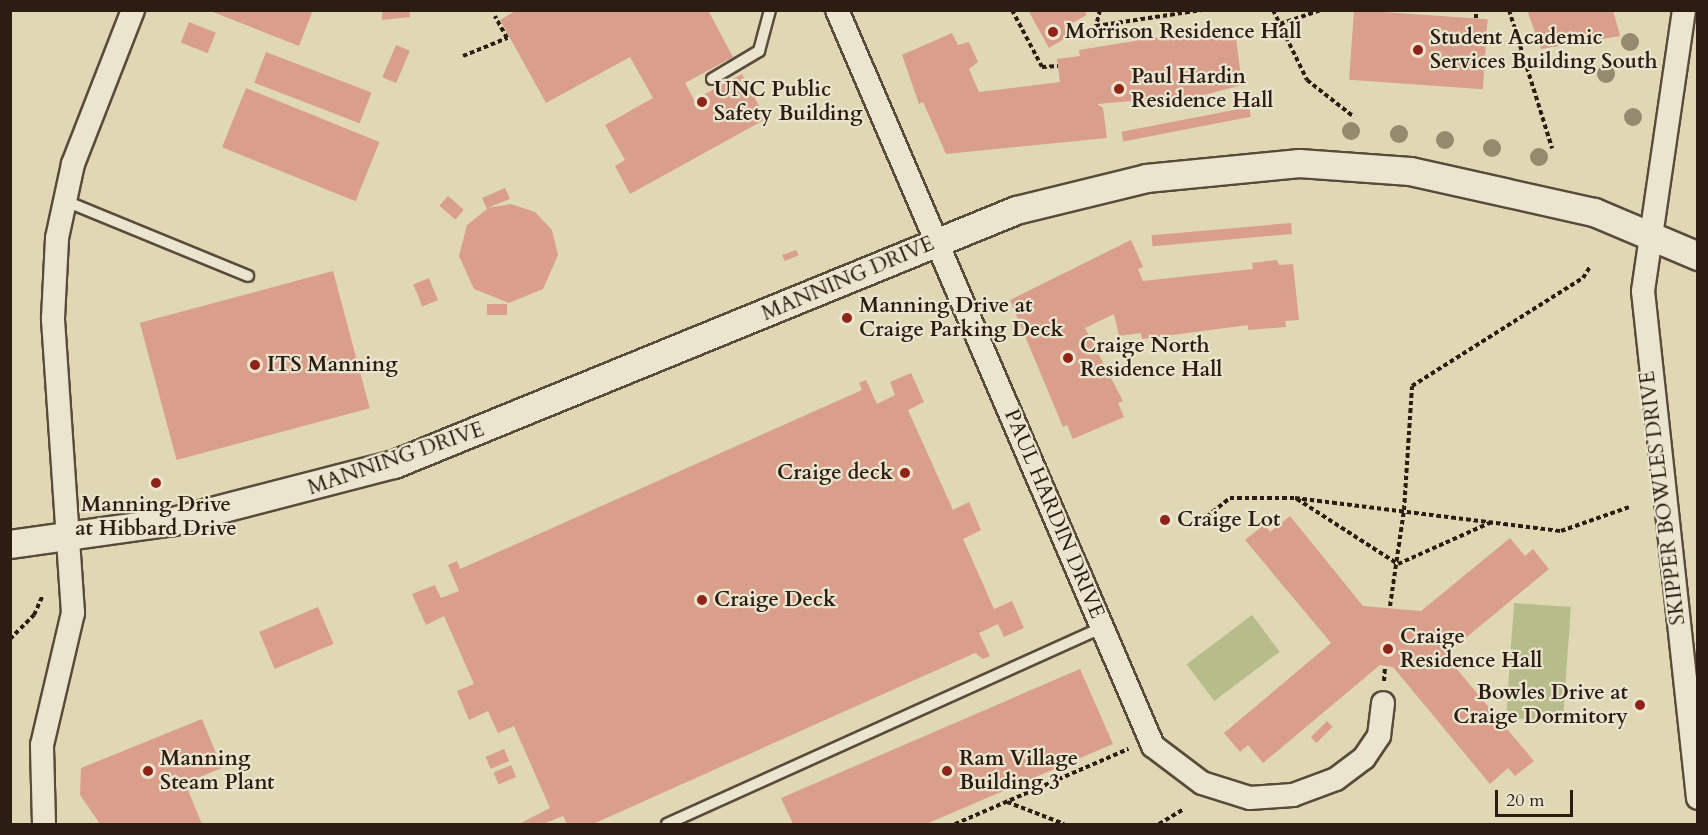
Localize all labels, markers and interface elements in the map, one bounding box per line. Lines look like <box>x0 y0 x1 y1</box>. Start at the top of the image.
place label: Morrison Residence Hall <box>1065 19 1302 45</box>
marker: Morrison Residence Hall <box>1046 25 1060 39</box>
place label: Student Academic Services Building South <box>1430 25 1658 75</box>
marker: Student Academic Services Building South <box>1411 43 1425 57</box>
place label: Paul Hardin Residence Hall <box>1131 64 1273 114</box>
place label: UNC Public Safety Building <box>714 77 863 127</box>
marker: Paul Hardin Residence Hall <box>1112 82 1126 96</box>
marker: UNC Public Safety Building <box>695 95 709 109</box>
street label: MANNING DRIVE <box>758 231 938 327</box>
place label: Manning Drive at Craige Parking Deck <box>859 293 1064 343</box>
marker: Manning Drive at Craige Parking Deck <box>840 311 854 325</box>
place label: Craige North Residence Hall <box>1080 333 1222 383</box>
marker: Craige North Residence Hall <box>1061 351 1075 365</box>
place label: ITS Manning <box>267 352 398 378</box>
marker: ITS Manning <box>248 358 262 372</box>
street label: SKIPPER BOWLES DRIVE <box>1635 369 1691 627</box>
street label: PAUL HARDIN DRIVE <box>998 406 1110 622</box>
street label: MANNING DRIVE <box>304 417 488 501</box>
place label: Craige deck <box>777 460 893 486</box>
marker: Craige deck <box>898 466 912 480</box>
marker: Manning Drive at Hibbard Drive <box>149 476 163 490</box>
place label: Manning Drive at Hibbard Drive <box>75 492 237 542</box>
place label: Craige Lot <box>1177 507 1280 533</box>
marker: Craige Lot <box>1158 513 1172 527</box>
place label: Craige Deck <box>714 587 836 613</box>
marker: Craige Deck <box>695 593 709 607</box>
place label: Craige Residence Hall <box>1400 624 1542 674</box>
marker: Craige Residence Hall <box>1381 642 1395 656</box>
place label: Bowles Drive at Craige Dormitory <box>1453 680 1628 730</box>
marker: Bowles Drive at Craige Dormitory <box>1633 698 1647 712</box>
place label: Manning Steam Plant <box>160 746 274 796</box>
place label: Ram Village Building 3 <box>959 746 1078 796</box>
marker: Manning Steam Plant <box>141 764 155 778</box>
marker: Ram Village Building 3 <box>940 764 954 778</box>
scale bar <box>1498 778 1576 816</box>
text: 20 m <box>1506 788 1545 813</box>

